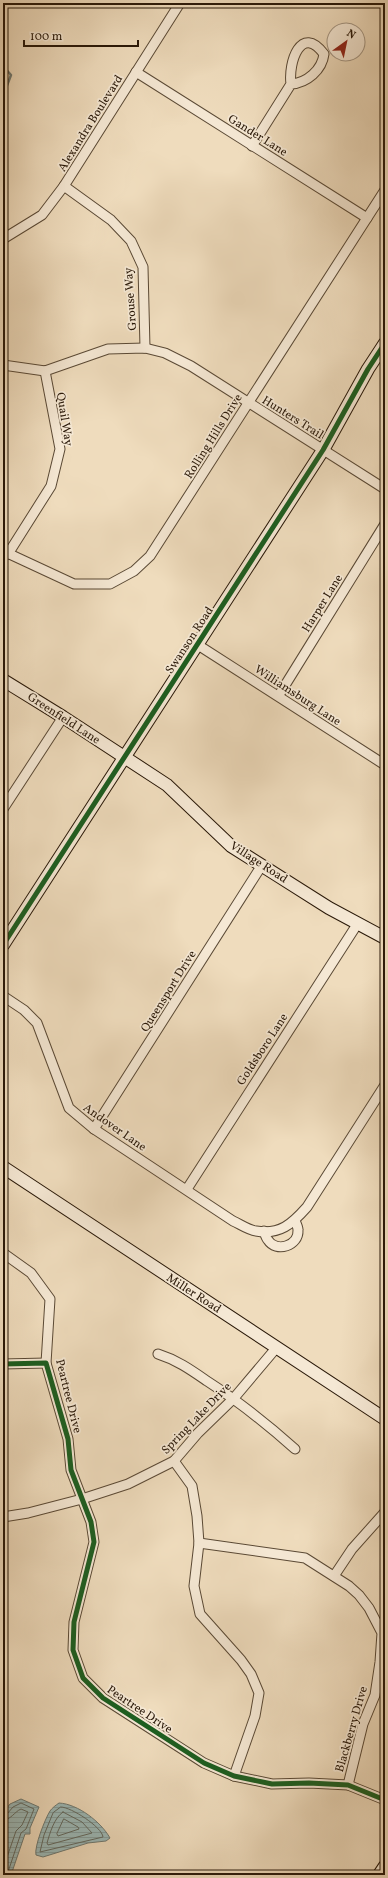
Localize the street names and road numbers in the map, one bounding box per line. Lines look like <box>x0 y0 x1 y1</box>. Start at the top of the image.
street label: Alexandra Boulevard <box>55 72 127 175</box>
street label: Gander Lane <box>225 111 291 161</box>
street label: Grouse Way <box>121 266 141 331</box>
street label: Quail Way <box>52 391 76 448</box>
street label: Rolling Hills Drive <box>181 391 247 482</box>
street label: Hunters Trail <box>259 393 327 443</box>
street label: Harper Lane <box>299 571 347 636</box>
street label: Swanson Road <box>162 604 218 677</box>
street label: Williamsburg Lane <box>251 662 344 730</box>
street label: Greenfield Lane <box>24 689 103 749</box>
street label: Village Road <box>227 838 291 888</box>
street label: Queensport Drive <box>137 947 201 1035</box>
street label: Goldsboro Lane <box>234 1010 292 1089</box>
street label: Andover Lane <box>80 1100 149 1156</box>
street label: Miller Road <box>163 1270 224 1318</box>
street label: Peartree Drive <box>51 1358 85 1435</box>
street label: Spring Lake Drive <box>158 1379 235 1458</box>
street label: Peartree Drive <box>104 1682 176 1738</box>
street label: Blackberry Drive <box>332 1684 372 1774</box>

